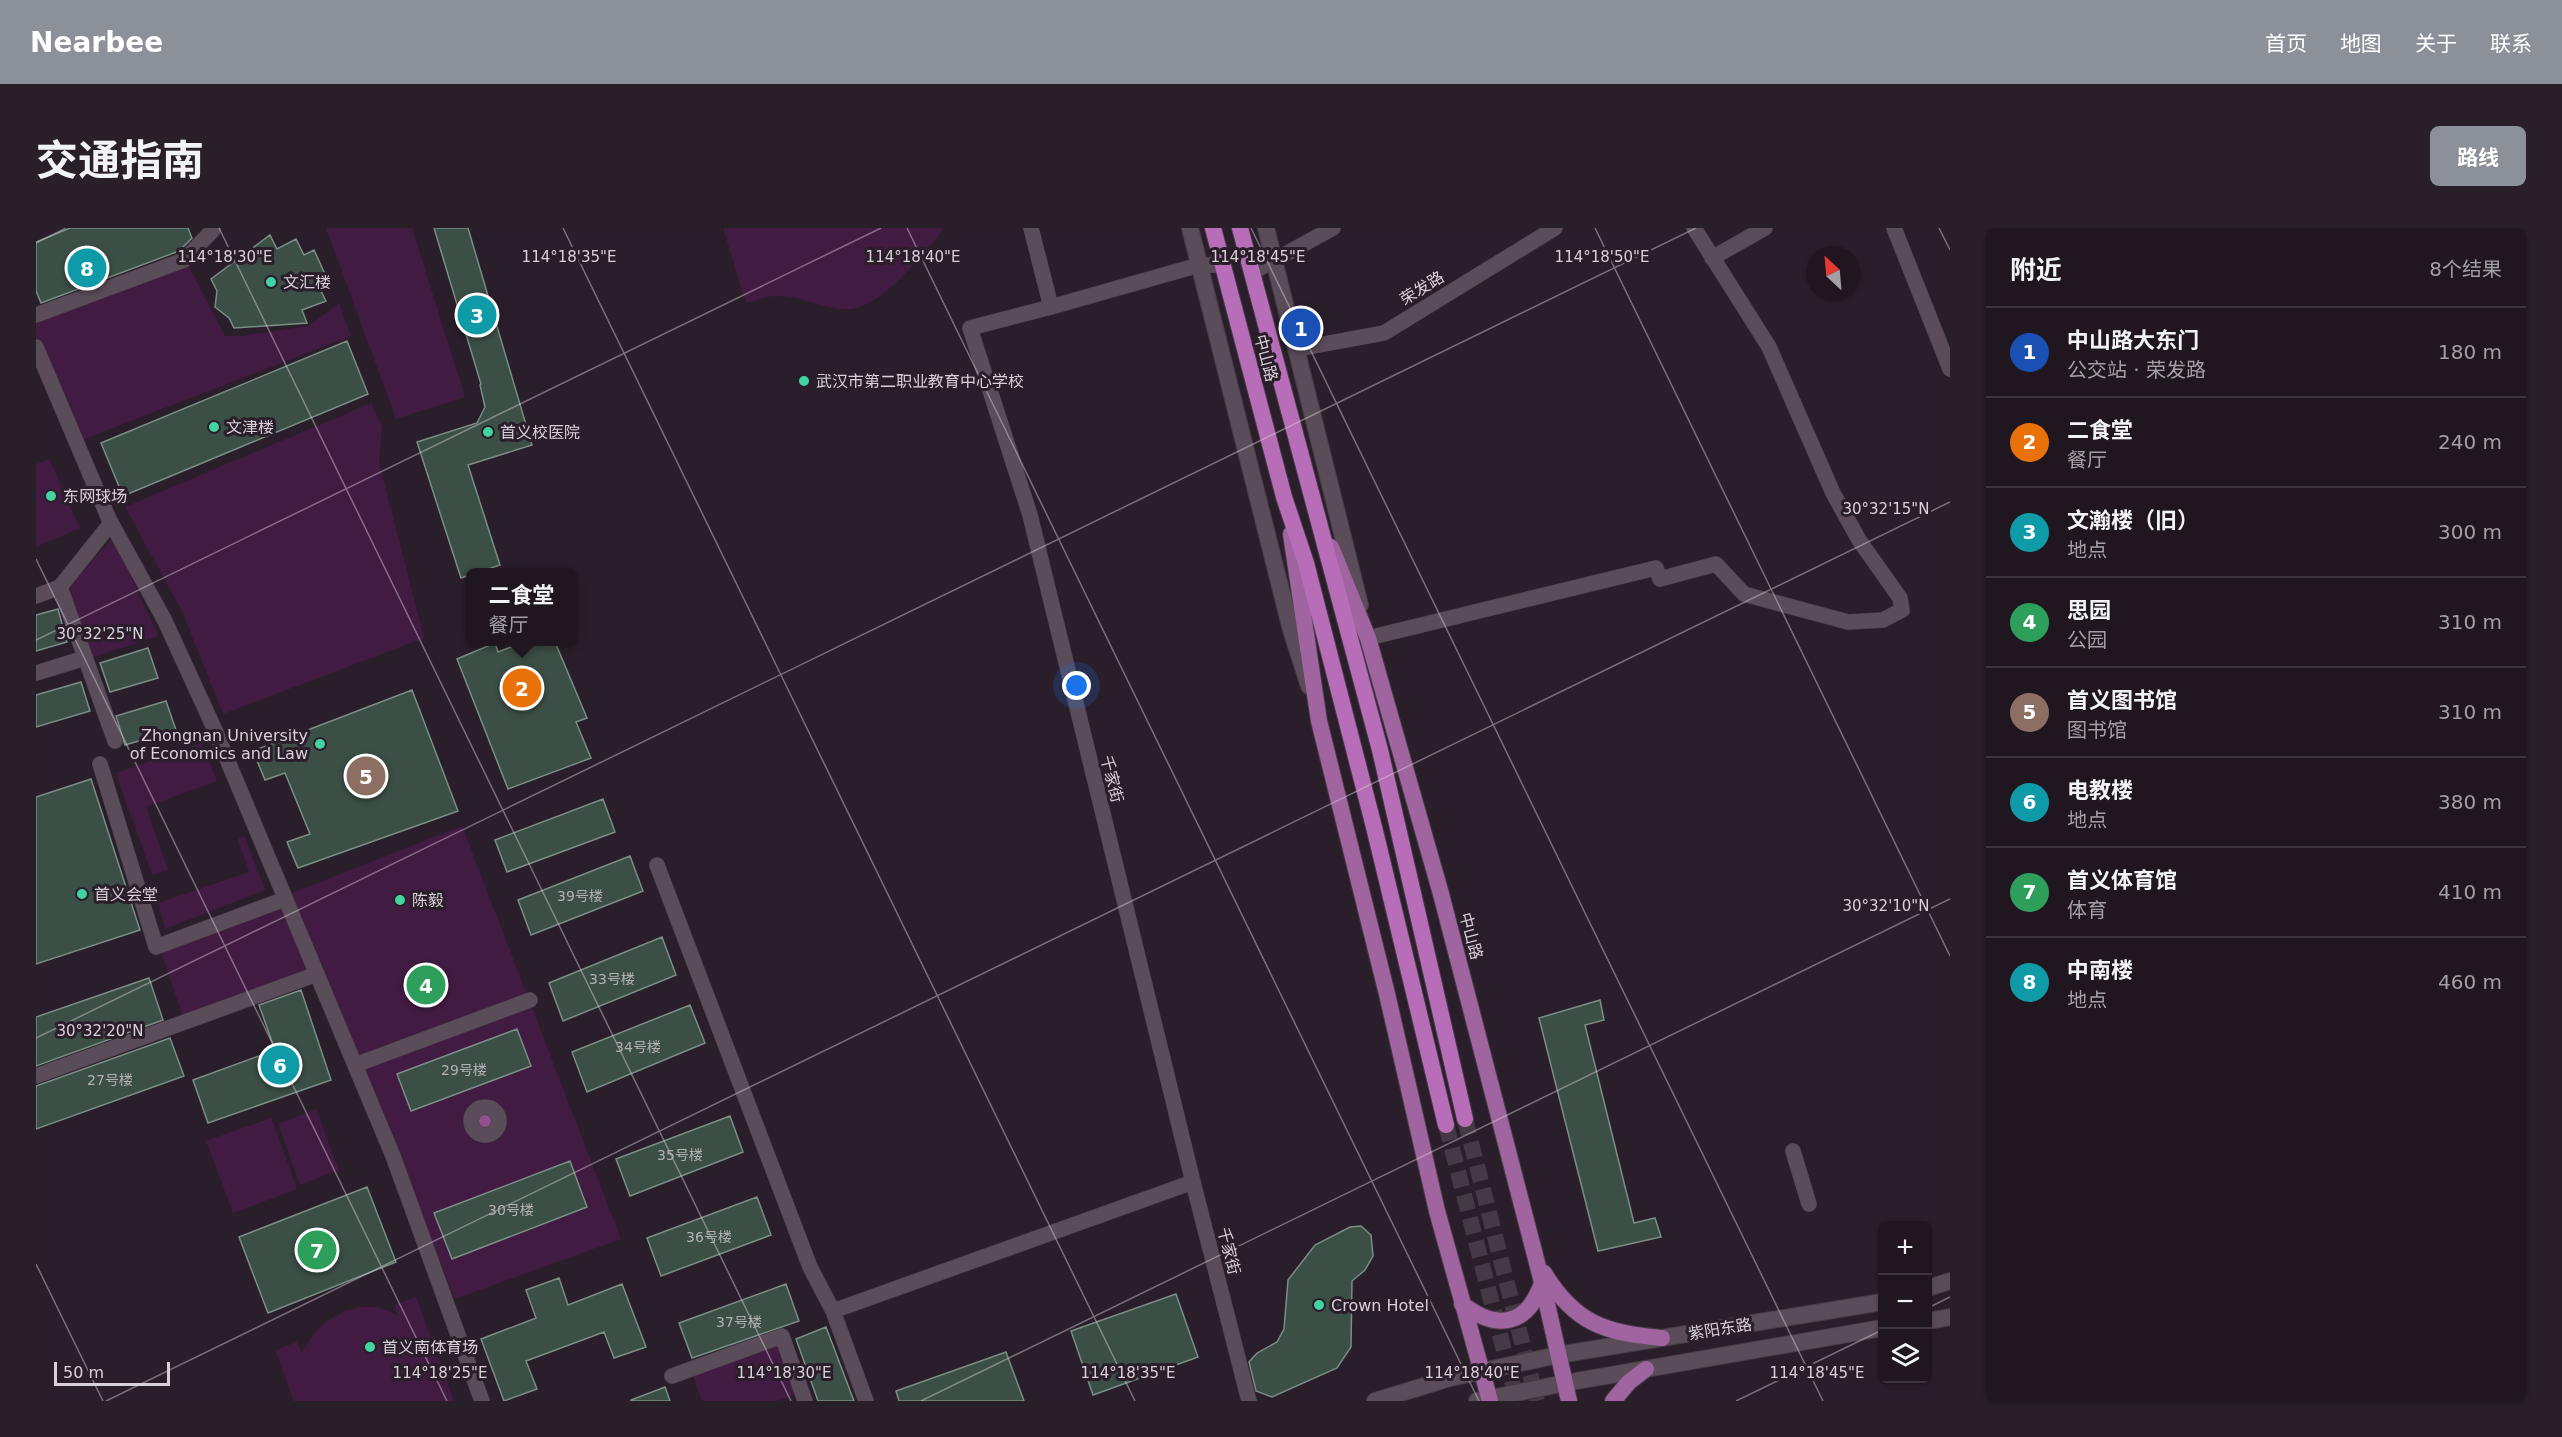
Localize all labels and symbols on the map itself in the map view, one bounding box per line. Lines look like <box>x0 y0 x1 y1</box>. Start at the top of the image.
pin: 8 <box>68 246 106 291</box>
north arrow <box>1806 246 1860 300</box>
text: 114°18'30"E <box>178 248 272 266</box>
text: 114°18'35"E <box>522 248 616 266</box>
text: 114°18'40"E <box>866 248 960 266</box>
text: 114°18'45"E <box>1211 248 1305 266</box>
text: 114°18'50"E <box>1555 248 1649 266</box>
street label: 荣发路 <box>1397 267 1447 309</box>
place label: 文汇楼 <box>283 273 331 292</box>
marker: 文汇楼 <box>264 275 278 289</box>
pin: 3 <box>458 292 496 338</box>
pin: 1 <box>1282 306 1320 350</box>
street label: 中山路 <box>1251 332 1281 384</box>
place label: 武汉市第二职业教育中心学校 <box>816 372 1024 391</box>
marker: 武汉市第二职业教育中心学校 <box>797 374 811 388</box>
place label: 文津楼 <box>226 418 274 437</box>
marker: 文津楼 <box>207 420 221 434</box>
place label: 首义校医院 <box>500 423 580 442</box>
marker: 首义校医院 <box>481 425 495 439</box>
place label: 东网球场 <box>63 487 127 506</box>
marker: 东网球场 <box>44 489 58 503</box>
text: 30°32'15"N <box>1842 500 1930 518</box>
text: 30°32'25"N <box>56 625 144 643</box>
pin: 2 <box>502 666 542 710</box>
your location <box>1062 671 1091 700</box>
place label: Zhongnan University of Economics and Law <box>130 726 308 763</box>
marker: Zhongnan University of Economics and Law <box>313 737 327 751</box>
street label: 千家街 <box>1097 753 1127 805</box>
pin: 5 <box>346 754 386 798</box>
place label: 首义会堂 <box>94 885 158 904</box>
marker: 首义会堂 <box>75 887 89 901</box>
house number: 39号楼 <box>557 888 603 904</box>
place label: 陈毅 <box>412 891 444 910</box>
marker: 陈毅 <box>393 893 407 907</box>
text: 30°32'10"N <box>1842 897 1930 915</box>
street label: 中山路 <box>1456 910 1486 962</box>
pin: 4 <box>406 962 446 1008</box>
house number: 33号楼 <box>589 971 635 987</box>
text: 30°32'20"N <box>56 1022 144 1040</box>
house number: 34号楼 <box>615 1039 661 1055</box>
pin: 6 <box>260 1042 300 1088</box>
house number: 29号楼 <box>441 1062 487 1078</box>
house number: 27号楼 <box>87 1072 133 1088</box>
house number: 35号楼 <box>657 1147 703 1163</box>
house number: 30号楼 <box>488 1202 534 1218</box>
street label: 千家街 <box>1214 1225 1244 1277</box>
pin: 7 <box>298 1228 336 1272</box>
house number: 36号楼 <box>686 1229 732 1245</box>
place label: Crown Hotel <box>1331 1296 1429 1315</box>
marker: Crown Hotel <box>1312 1298 1326 1312</box>
house number: 37号楼 <box>716 1314 762 1330</box>
street label: 紫阳东路 <box>1687 1315 1753 1343</box>
place label: 首义南体育场 <box>382 1338 478 1357</box>
marker: 首义南体育场 <box>363 1340 377 1354</box>
scale bar <box>54 1359 170 1386</box>
text: 114°18'25"E <box>393 1364 487 1382</box>
text: 114°18'30"E <box>737 1364 831 1382</box>
text: 114°18'35"E <box>1081 1364 1175 1382</box>
text: 114°18'40"E <box>1425 1364 1519 1382</box>
text: 114°18'45"E <box>1770 1364 1864 1382</box>

